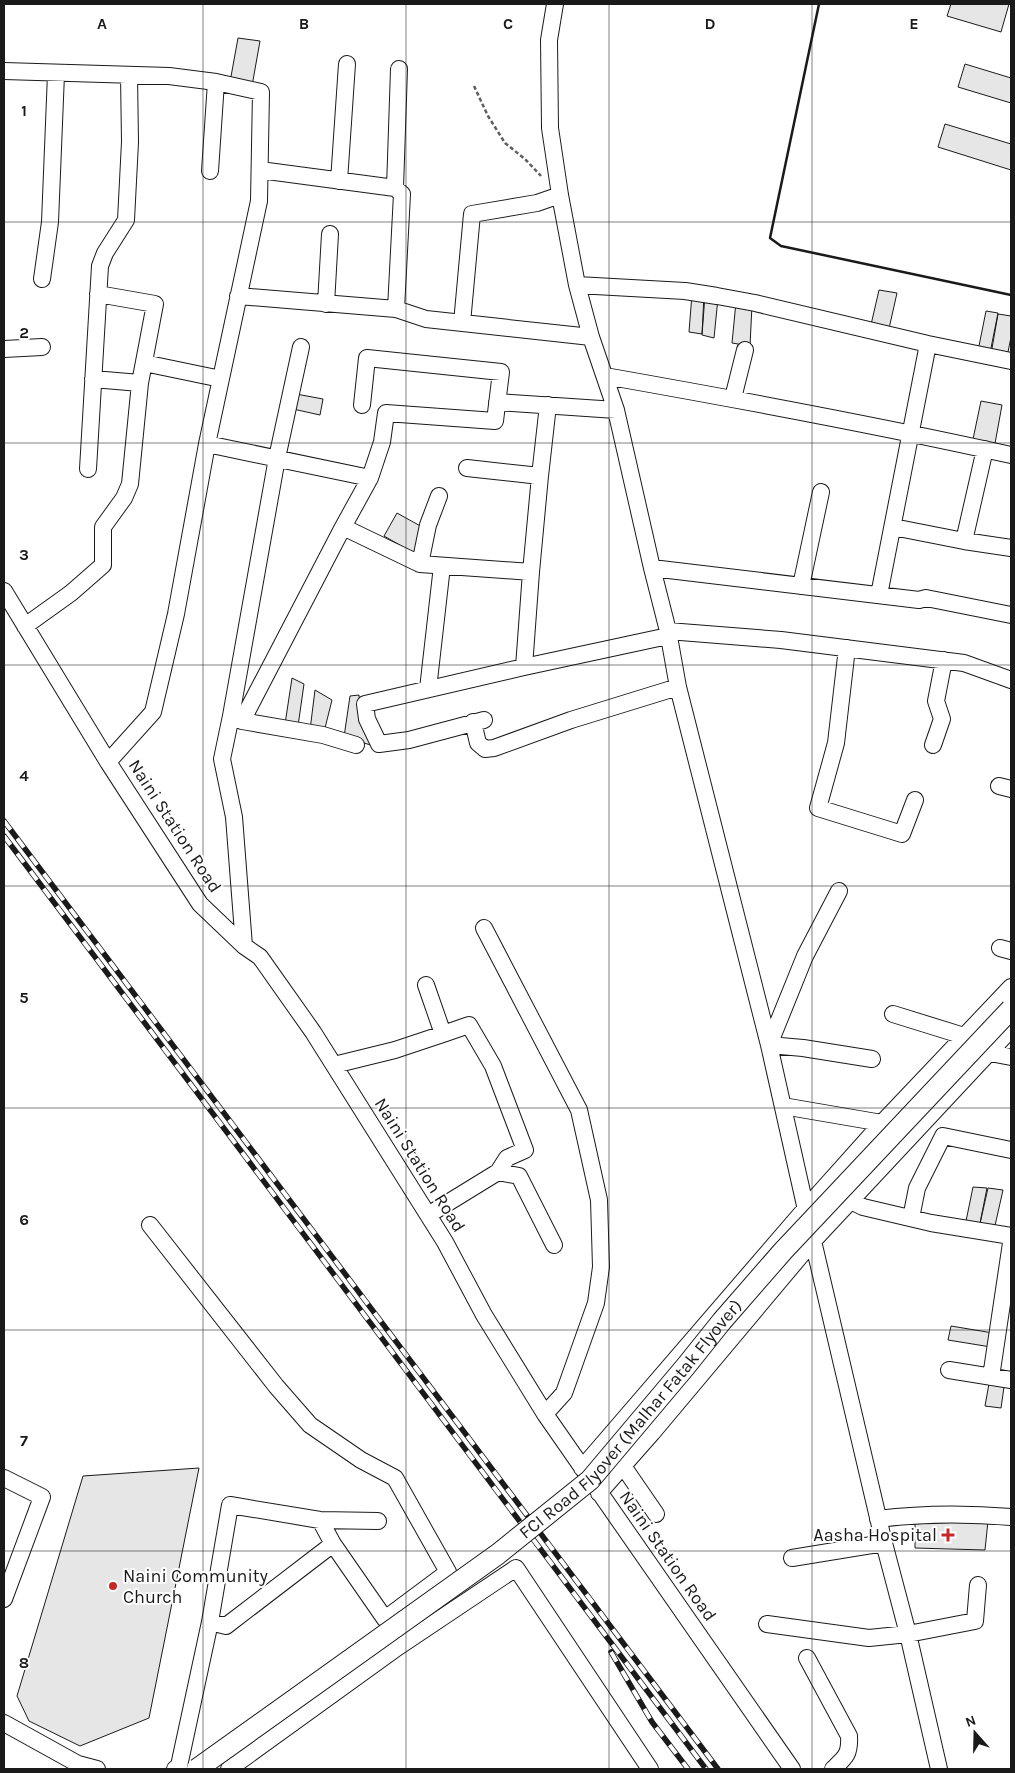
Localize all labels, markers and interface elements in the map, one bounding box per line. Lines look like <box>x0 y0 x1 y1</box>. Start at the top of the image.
text: A <box>97 14 107 33</box>
text: B <box>299 14 309 33</box>
text: C <box>503 14 513 33</box>
text: D <box>705 14 716 33</box>
text: E <box>909 14 919 33</box>
text: 1 <box>21 101 27 120</box>
text: 2 <box>19 323 29 342</box>
text: 3 <box>19 545 29 564</box>
street label: Naini Station Road <box>124 755 226 897</box>
text: 4 <box>19 766 29 785</box>
text: 5 <box>19 988 29 1007</box>
street label: Naini Station Road <box>370 1094 470 1236</box>
text: 6 <box>19 1210 29 1229</box>
street label: FCI Road Flyover (Malhar Fatak Flyover) <box>515 1295 747 1544</box>
text: 7 <box>20 1431 28 1450</box>
street label: Naini Station Road <box>615 1487 721 1625</box>
place label: Aasha Hospital <box>813 1524 937 1546</box>
marker: Aasha Hospital <box>941 1528 955 1542</box>
place label: Naini Community Church <box>123 1565 269 1608</box>
marker: Naini Community Church <box>107 1580 119 1592</box>
text: 8 <box>19 1653 29 1672</box>
north arrow <box>950 1708 1000 1758</box>
text: N <box>963 1712 978 1731</box>

